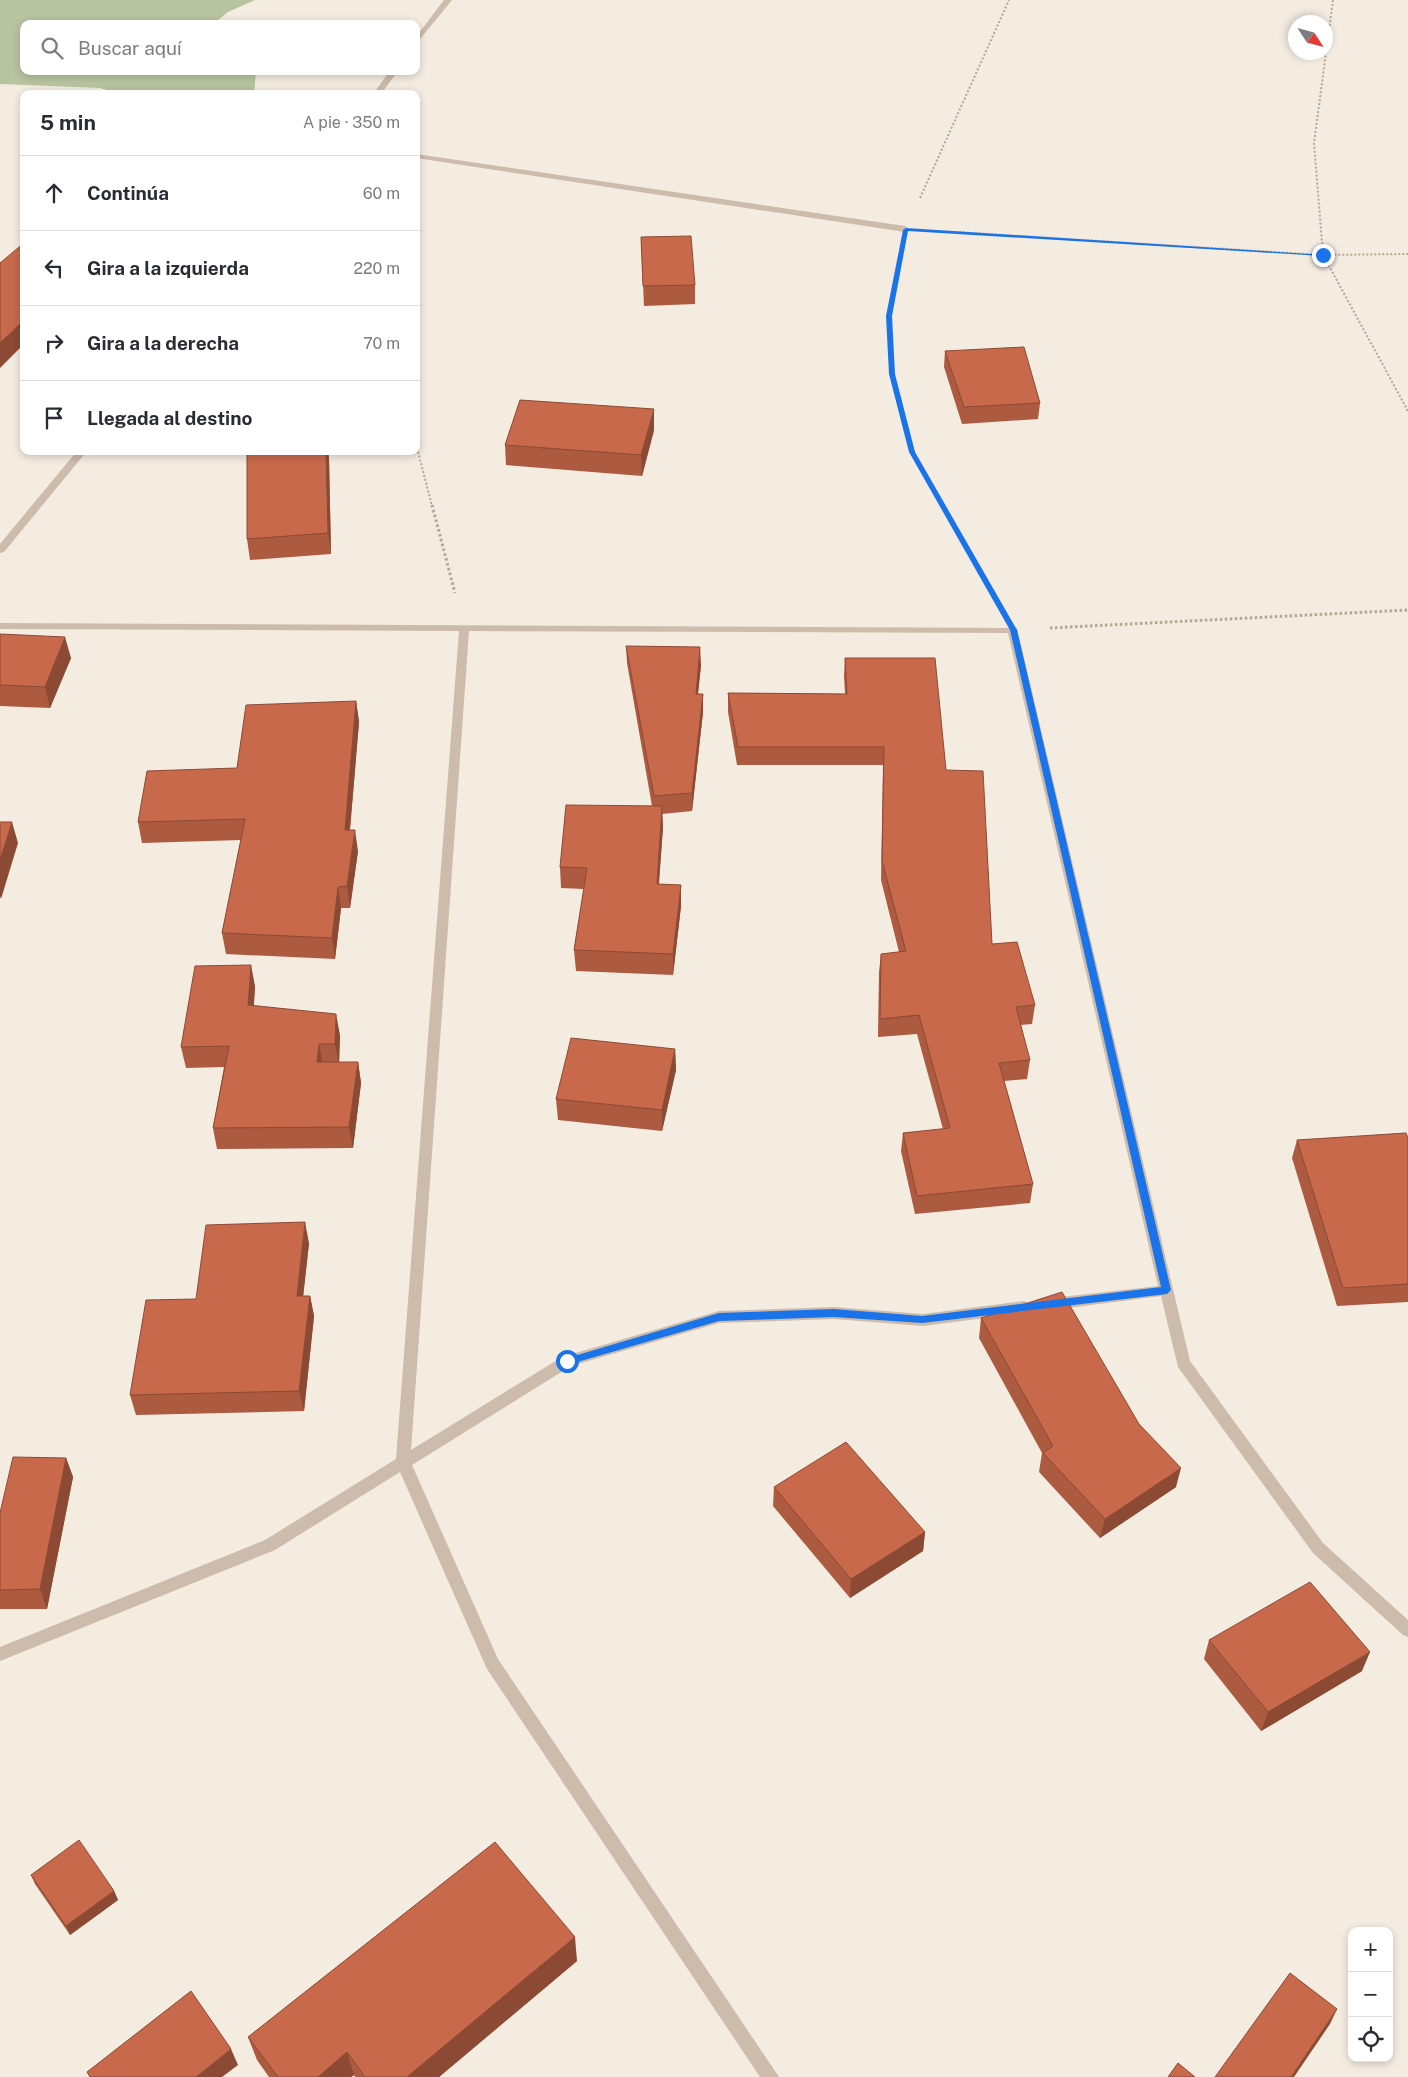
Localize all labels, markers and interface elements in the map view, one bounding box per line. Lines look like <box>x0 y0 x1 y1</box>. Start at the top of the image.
north arrow <box>1288 15 1333 60</box>
search box <box>20 20 420 75</box>
icon: search <box>38 34 66 62</box>
text: Buscar aquí <box>78 37 182 59</box>
text: 5 min <box>40 110 96 135</box>
text: A pie · 350 m <box>303 113 400 132</box>
icon: ahead <box>40 179 68 207</box>
text: Continúa <box>87 182 169 204</box>
text: 60 m <box>363 184 400 203</box>
route end <box>1312 244 1335 267</box>
icon: left <box>40 254 68 282</box>
text: Gira a la izquierda <box>87 257 249 279</box>
text: 220 m <box>353 259 400 278</box>
icon: right <box>40 329 68 357</box>
text: Gira a la derecha <box>87 332 239 354</box>
text: 70 m <box>363 334 400 353</box>
icon: arrive <box>40 404 68 432</box>
text: Llegada al destino <box>87 407 252 429</box>
route start <box>556 1350 579 1373</box>
map controls <box>1348 1927 1393 2062</box>
button: + <box>1348 1927 1393 1972</box>
button: − <box>1348 1972 1393 2017</box>
button: locate <box>1348 2017 1393 2062</box>

